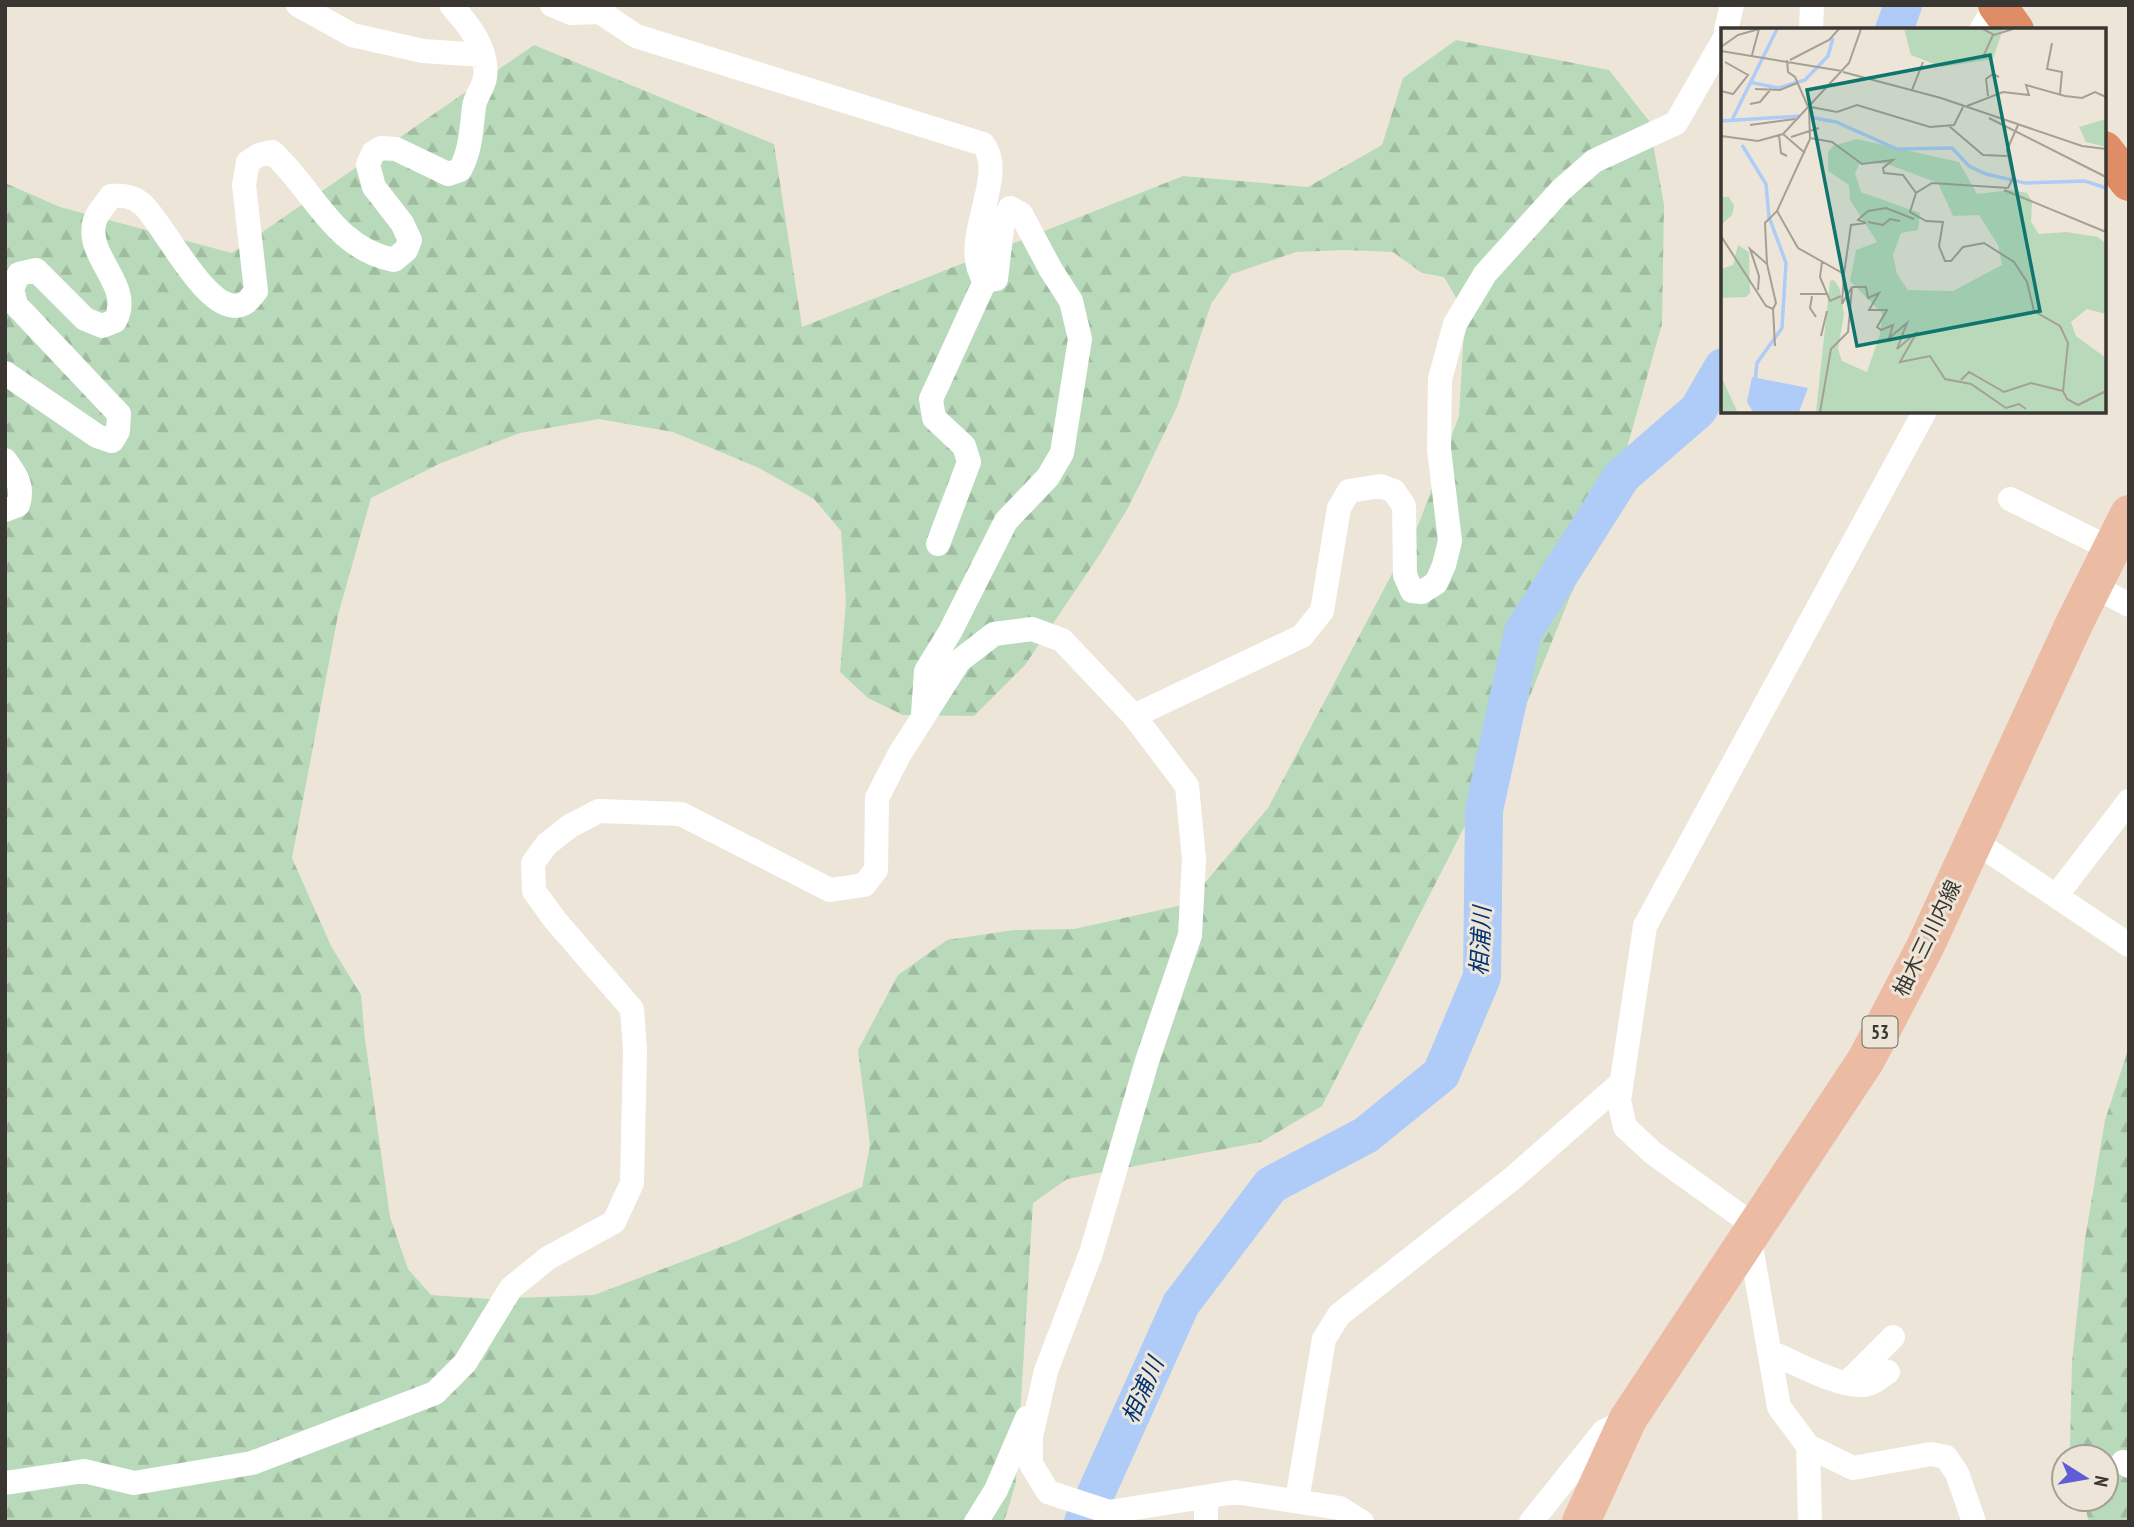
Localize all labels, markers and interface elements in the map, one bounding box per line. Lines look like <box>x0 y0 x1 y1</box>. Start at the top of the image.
inset map <box>1721 28 2106 413</box>
street label: 柚木三川内線 <box>1887 875 1967 1001</box>
water label: 相浦川 <box>1464 903 1496 976</box>
road number: 53 <box>1862 1016 1898 1048</box>
water label: 相浦川 <box>1115 1350 1170 1427</box>
north arrow <box>2050 1443 2120 1513</box>
text: N <box>2089 1474 2114 1489</box>

